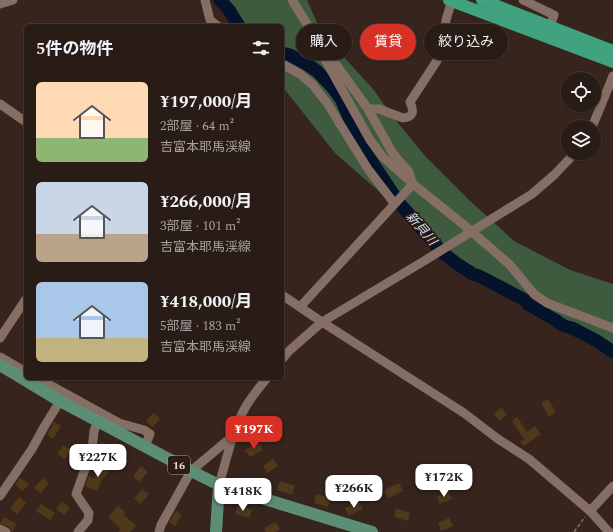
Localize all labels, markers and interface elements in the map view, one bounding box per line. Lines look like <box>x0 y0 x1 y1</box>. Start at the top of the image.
chip: 購入 <box>296 24 352 60</box>
chip: 賃貸 <box>360 24 416 60</box>
chip: 絞り込み <box>424 24 508 60</box>
text: 5件の物件 <box>36 36 114 62</box>
icon: filters <box>250 37 272 59</box>
map controls <box>561 72 601 160</box>
button: locate <box>561 72 601 112</box>
text: ¥197,000/月 <box>160 89 253 115</box>
icon: home <box>68 98 116 146</box>
text: 2部屋 · 64 m² <box>160 116 234 136</box>
button: layers <box>561 120 601 160</box>
text: 吉富本耶馬渓線 <box>160 137 251 157</box>
text: ¥266,000/月 <box>160 189 253 215</box>
icon: home <box>68 198 116 246</box>
water label: 新貝川 <box>401 207 443 251</box>
text: 3部屋 · 101 m² <box>160 216 240 236</box>
text: 吉富本耶馬渓線 <box>160 237 251 257</box>
text: ¥418,000/月 <box>160 289 253 315</box>
icon: home <box>68 298 116 346</box>
text: 5部屋 · 183 m² <box>160 316 240 336</box>
text: 吉富本耶馬渓線 <box>160 337 251 357</box>
pin: ¥197K <box>226 416 282 450</box>
text: ¥197K <box>234 419 274 439</box>
pin: ¥227K <box>70 444 126 478</box>
text: ¥227K <box>78 447 118 467</box>
road number: 16 <box>168 456 190 474</box>
pin: ¥172K <box>416 464 472 498</box>
text: ¥172K <box>424 467 464 487</box>
pin: ¥266K <box>326 475 382 509</box>
pin: ¥418K <box>215 478 271 512</box>
text: ¥266K <box>334 478 374 498</box>
text: ¥418K <box>223 481 263 501</box>

